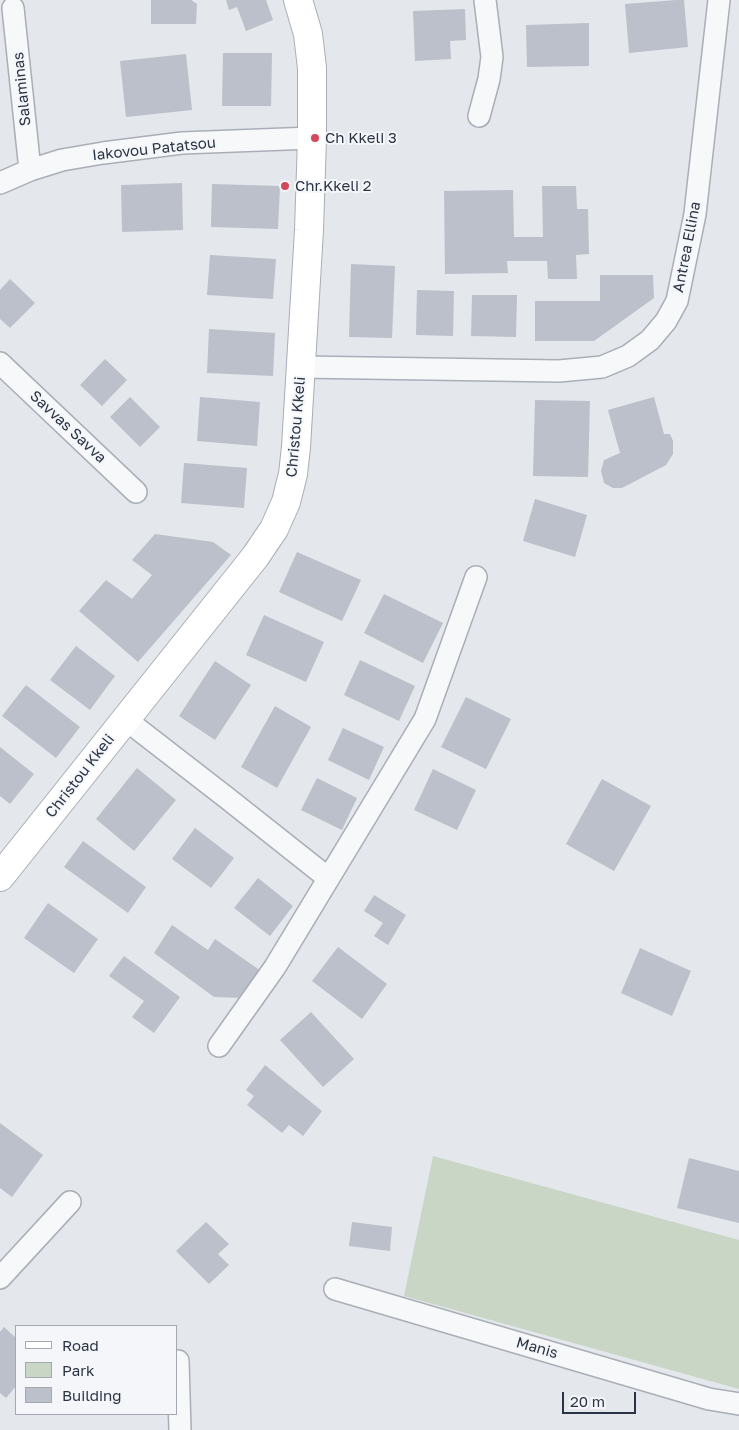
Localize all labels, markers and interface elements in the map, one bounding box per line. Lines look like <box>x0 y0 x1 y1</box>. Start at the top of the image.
street label: Salaminas <box>9 51 35 127</box>
place label: Ch Kkeli 3 <box>325 129 397 147</box>
marker: Ch Kkeli 3 <box>309 132 321 144</box>
street label: Iakovou Patatsou <box>91 134 217 164</box>
place label: Chr.Kkeli 2 <box>295 177 371 195</box>
marker: Chr.Kkeli 2 <box>279 180 291 192</box>
street label: Antrea Ellina <box>669 200 705 294</box>
street label: Christou Kkeli <box>283 376 309 478</box>
street label: Savvas Savva <box>26 387 110 467</box>
street label: Christou Kkeli <box>42 731 118 821</box>
legend <box>15 1325 178 1415</box>
street label: Manis <box>514 1333 560 1363</box>
text: Road <box>62 1336 99 1354</box>
text: Park <box>62 1361 94 1379</box>
scale bar <box>564 1382 638 1414</box>
text: Building <box>62 1386 122 1404</box>
text: 20 m <box>570 1392 605 1410</box>

